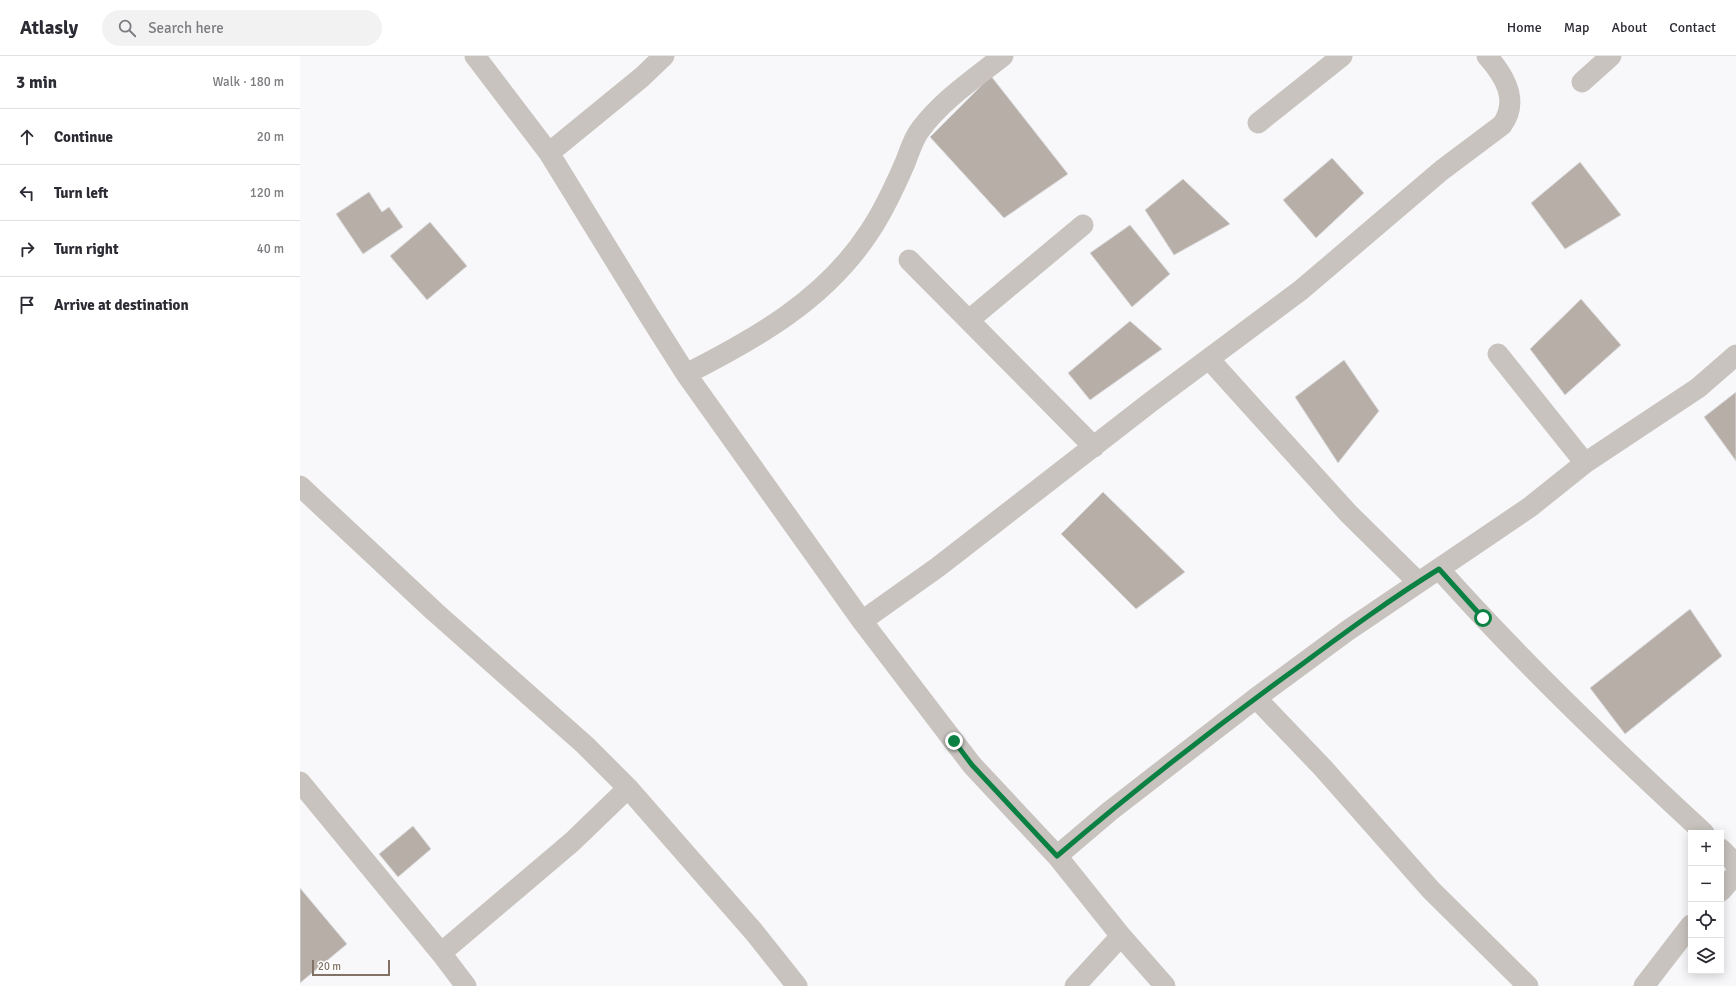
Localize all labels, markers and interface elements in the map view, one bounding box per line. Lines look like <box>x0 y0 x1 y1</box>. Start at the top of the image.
search box <box>102 10 382 46</box>
text: Atlasly <box>20 16 78 40</box>
icon: search <box>116 17 138 39</box>
text: Search here <box>148 19 224 37</box>
text: Home <box>1507 19 1542 36</box>
text: Map <box>1564 19 1589 36</box>
text: About <box>1611 19 1647 36</box>
text: Contact <box>1669 19 1716 36</box>
text: 3 min <box>16 72 57 93</box>
text: Walk · 180 m <box>213 74 284 90</box>
icon: ahead <box>16 126 38 148</box>
text: Continue <box>54 128 113 146</box>
text: 20 m <box>257 129 284 145</box>
icon: left <box>16 182 38 204</box>
text: Turn left <box>54 184 108 202</box>
text: 120 m <box>250 185 284 201</box>
icon: right <box>16 238 38 260</box>
text: Turn right <box>54 240 119 258</box>
text: 40 m <box>257 241 284 257</box>
icon: arrive <box>16 294 38 316</box>
text: Arrive at destination <box>54 296 189 314</box>
route start <box>1474 609 1492 627</box>
route end <box>945 732 963 750</box>
map controls <box>1688 830 1724 974</box>
button: + <box>1688 830 1724 866</box>
button: − <box>1688 866 1724 902</box>
button: locate <box>1688 902 1724 938</box>
button: layers <box>1688 938 1724 974</box>
scale bar <box>312 958 390 977</box>
text: 20 m <box>318 960 341 973</box>

